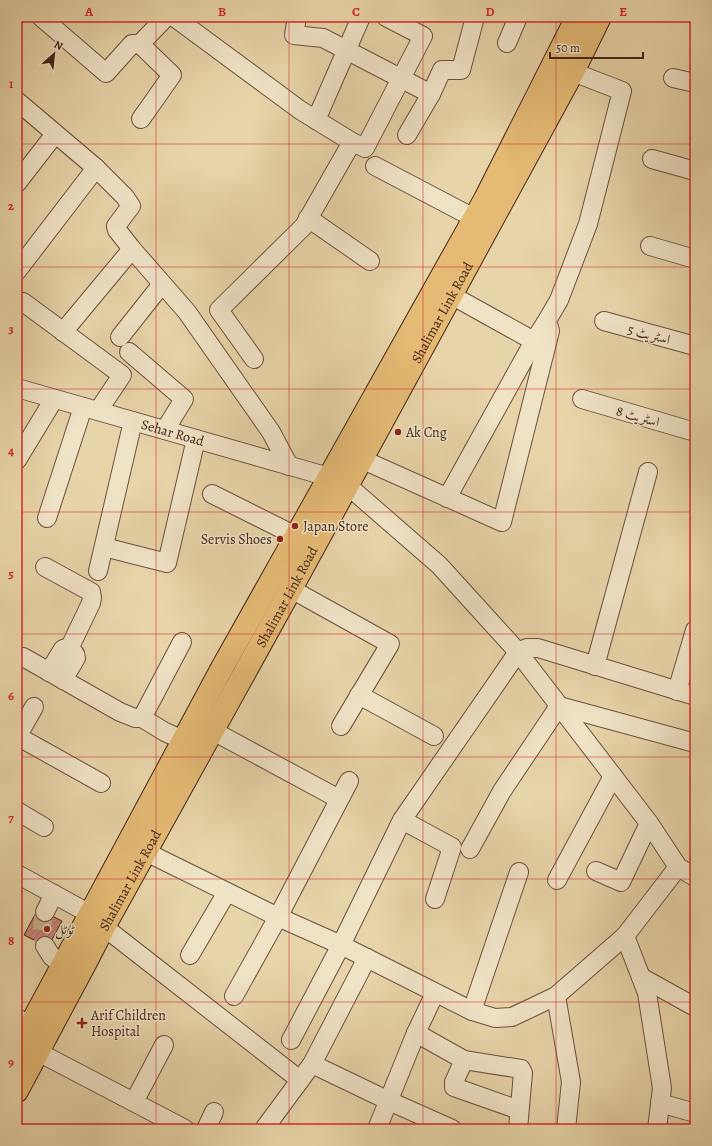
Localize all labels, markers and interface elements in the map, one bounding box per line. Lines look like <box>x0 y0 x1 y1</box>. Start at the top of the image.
text: A <box>84 3 94 20</box>
text: B <box>218 3 226 20</box>
text: C <box>352 3 360 20</box>
text: D <box>485 3 495 20</box>
text: E <box>619 3 627 20</box>
north arrow <box>34 34 74 74</box>
scale bar <box>550 34 643 60</box>
text: N <box>51 37 65 54</box>
text: 50 m <box>556 40 580 56</box>
text: 1 <box>9 75 14 92</box>
text: 2 <box>8 197 15 214</box>
street label: Shalimar Link Road <box>407 258 478 367</box>
text: 3 <box>8 320 14 337</box>
street label: اسٹریٹ 5 <box>625 320 672 349</box>
street label: اسٹریٹ 8 <box>614 401 662 432</box>
street label: Sehar Road <box>139 415 207 451</box>
place label: Ak Cng <box>405 423 447 442</box>
marker: Ak Cng <box>393 427 403 437</box>
text: 4 <box>8 442 14 459</box>
place label: Japan Store <box>303 517 369 536</box>
marker: Japan Store <box>290 521 300 531</box>
place label: Servis Shoes <box>201 530 272 549</box>
marker: Servis Shoes <box>275 534 285 544</box>
street label: Shalimar Link Road <box>252 543 323 651</box>
text: 5 <box>8 565 14 582</box>
text: 6 <box>8 687 14 704</box>
text: 7 <box>8 809 14 826</box>
street label: Shalimar Link Road <box>95 826 166 934</box>
place label: ٹوٹل <box>55 920 76 940</box>
marker: ٹوٹل <box>42 924 52 934</box>
text: 8 <box>8 932 14 949</box>
place label: Arif Children Hospital <box>90 1006 166 1041</box>
marker: Arif Children Hospital <box>76 1017 88 1029</box>
text: 9 <box>8 1054 14 1071</box>

